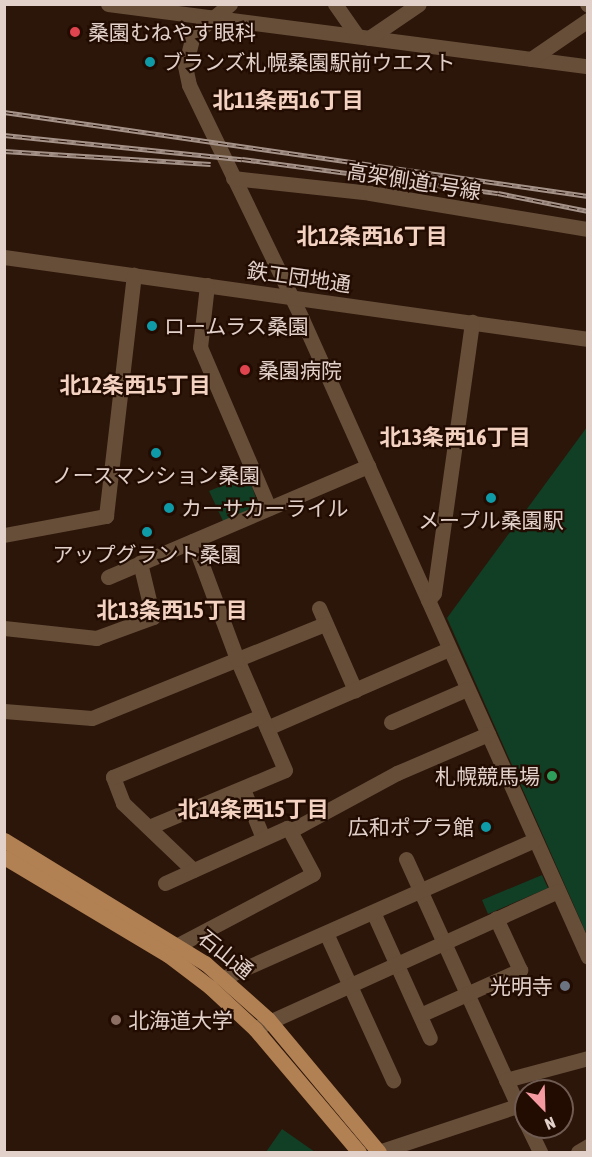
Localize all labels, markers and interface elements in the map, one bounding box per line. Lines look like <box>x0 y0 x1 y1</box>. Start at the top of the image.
place label: 桑園むねやす眼科 <box>88 19 256 45</box>
marker: 桑園むねやす眼科 <box>66 23 84 41</box>
place label: ブランズ札幌桑園駅前ウエスト <box>162 49 456 75</box>
marker: ブランズ札幌桑園駅前ウエスト <box>143 55 157 69</box>
district label: 北11条西16丁目 <box>212 88 364 114</box>
street label: 高架側道1号線 <box>345 158 483 204</box>
district label: 北12条西16丁目 <box>296 224 448 250</box>
street label: 鉄工団地通 <box>245 257 353 297</box>
place label: ロームラス桑園 <box>164 313 311 339</box>
marker: ロームラス桑園 <box>145 319 159 333</box>
place label: 桑園病院 <box>258 357 342 383</box>
marker: 桑園病院 <box>236 361 254 379</box>
district label: 北12条西15丁目 <box>59 373 211 399</box>
district label: 北13条西16丁目 <box>379 425 531 451</box>
marker: ノースマンション桑園 <box>149 446 163 460</box>
place label: ノースマンション桑園 <box>51 462 261 488</box>
marker: メープル桑園駅 <box>484 491 498 505</box>
place label: カーサカーライル <box>181 495 349 521</box>
marker: カーサカーライル <box>162 501 176 515</box>
place label: メープル桑園駅 <box>418 507 564 533</box>
marker: アップグラント桑園 <box>140 525 154 539</box>
place label: アップグラント桑園 <box>53 541 241 567</box>
district label: 北13条西15丁目 <box>96 598 248 624</box>
place label: 札幌競馬場 <box>435 763 540 789</box>
marker: 札幌競馬場 <box>545 769 559 783</box>
district label: 北14条西15丁目 <box>177 797 329 823</box>
place label: 広和ポプラ館 <box>348 814 474 840</box>
marker: 広和ポプラ館 <box>479 820 493 834</box>
street label: 石山通 <box>194 924 258 984</box>
place label: 光明寺 <box>490 973 553 999</box>
marker: 光明寺 <box>558 979 572 993</box>
place label: 北海道大学 <box>128 1007 233 1033</box>
marker: 北海道大学 <box>109 1013 123 1027</box>
north arrow <box>514 1079 574 1139</box>
text: N <box>542 1114 558 1134</box>

